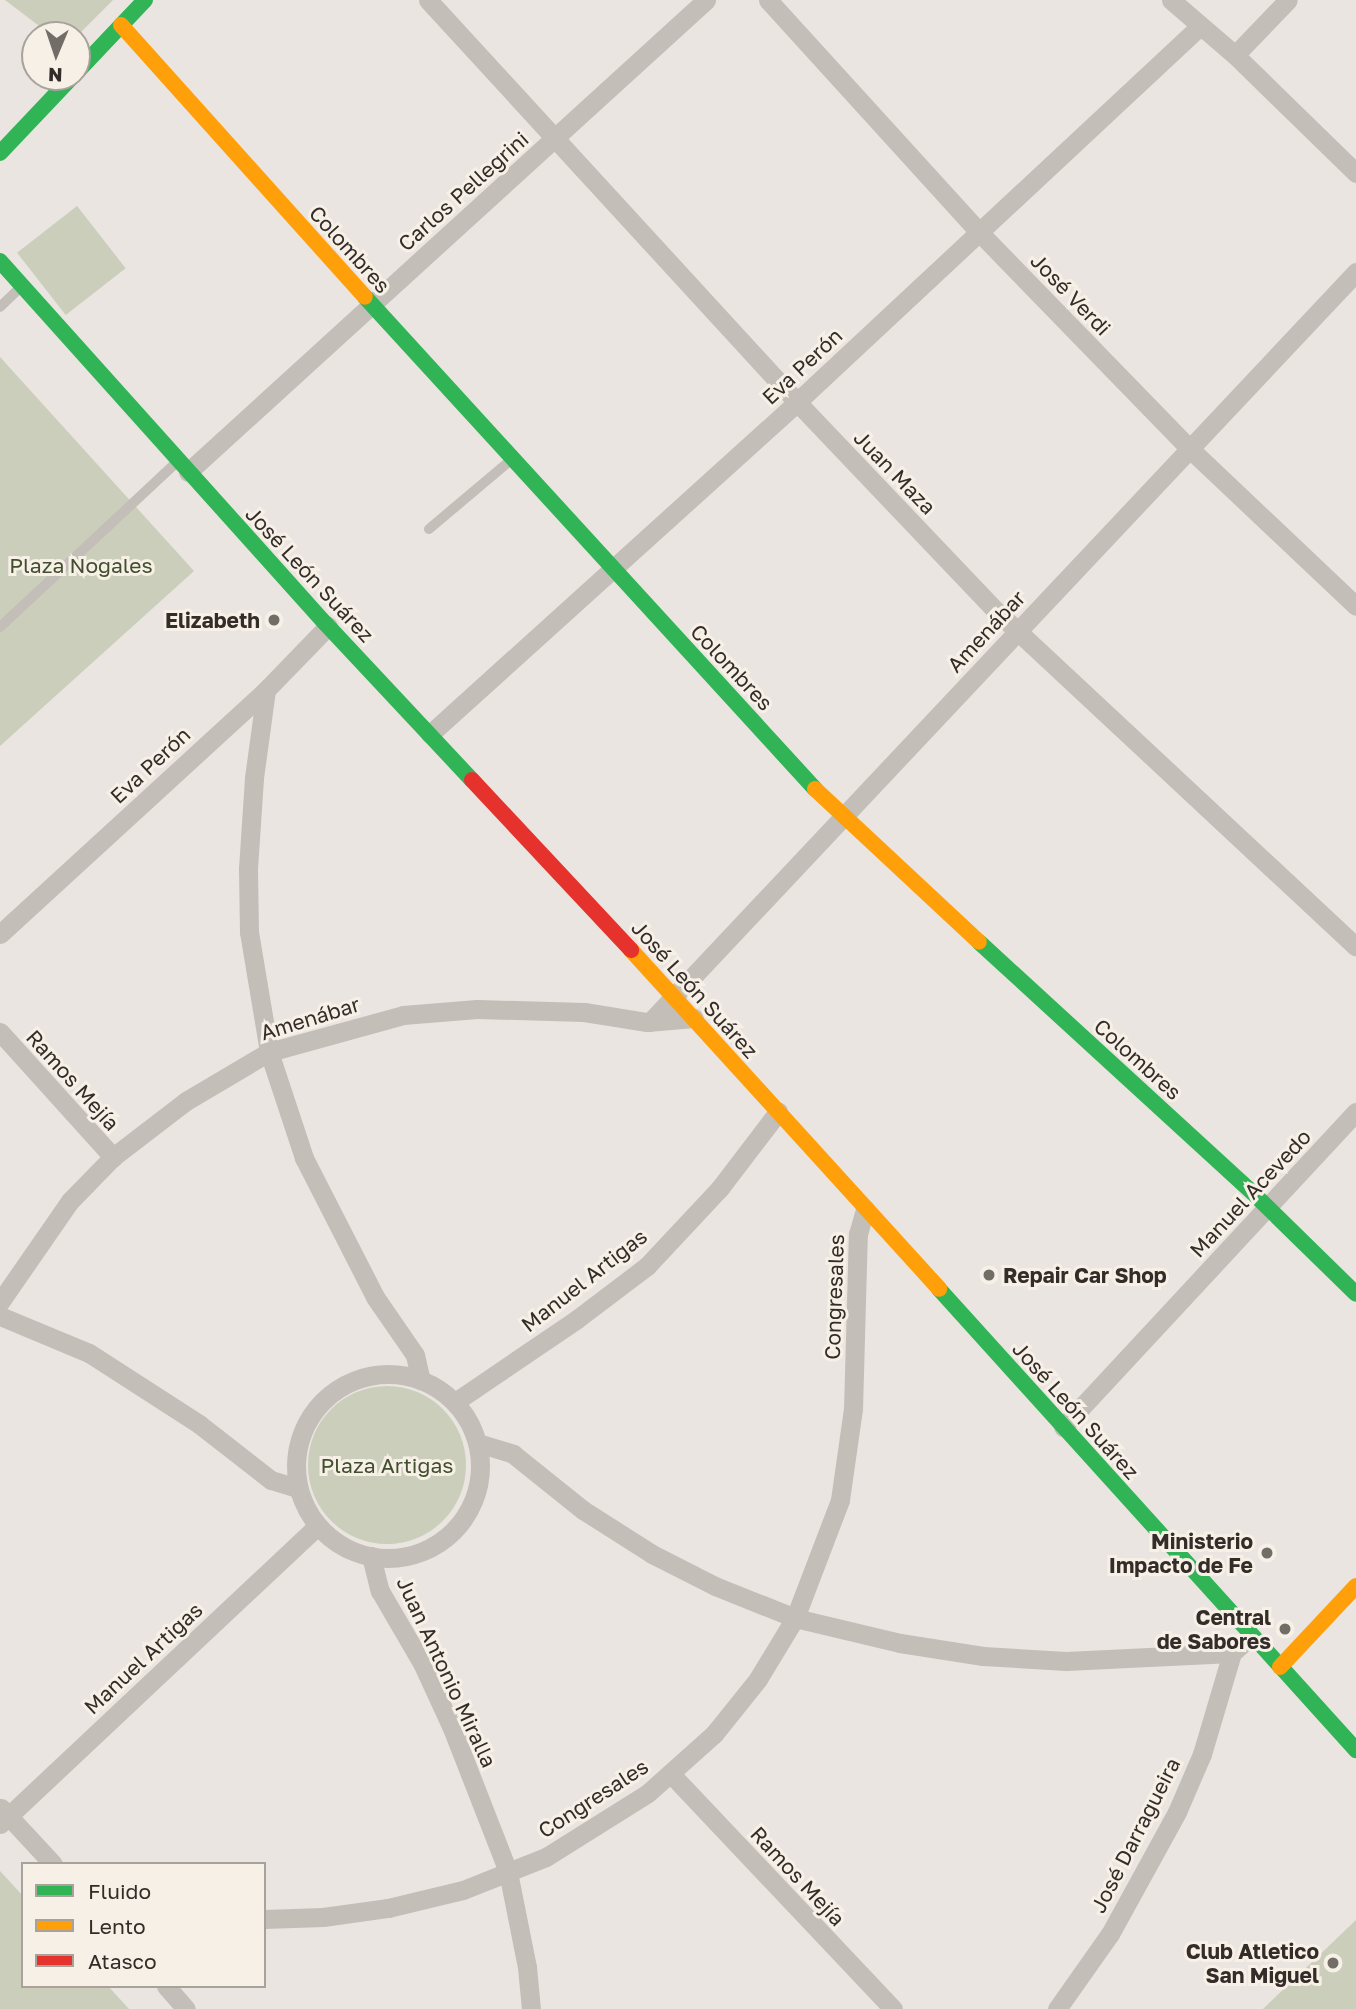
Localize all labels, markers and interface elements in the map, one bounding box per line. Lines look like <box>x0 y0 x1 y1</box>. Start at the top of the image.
north arrow <box>21 21 91 91</box>
text: N <box>48 64 63 87</box>
street label: Carlos Pellegrini <box>393 126 533 256</box>
street label: Colombres <box>304 200 396 298</box>
street label: José Verdi <box>1026 248 1116 340</box>
street label: Eva Perón <box>757 323 847 409</box>
street label: Juan Maza <box>849 425 941 519</box>
street label: José León Suárez <box>241 501 379 647</box>
park label: Plaza Nogales <box>9 552 153 578</box>
street label: Amenábar <box>942 585 1030 677</box>
place label: Elizabeth <box>165 607 260 633</box>
marker: Elizabeth <box>266 612 282 628</box>
street label: Colombres <box>686 619 778 715</box>
street label: Eva Perón <box>105 722 195 808</box>
street label: José León Suárez <box>627 915 763 1063</box>
street label: Amenábar <box>257 991 363 1045</box>
street label: Colombres <box>1089 1013 1187 1105</box>
street label: Ramos Mejía <box>21 1024 125 1136</box>
street label: Manuel Acevedo <box>1184 1124 1316 1262</box>
street label: Manuel Artigas <box>516 1223 652 1337</box>
street label: Congresales <box>819 1234 849 1360</box>
place label: Repair Car Shop <box>1003 1262 1167 1288</box>
marker: Repair Car Shop <box>981 1267 997 1283</box>
street label: José León Suárez <box>1008 1336 1144 1484</box>
park label: Plaza Artigas <box>321 1452 453 1478</box>
place label: Ministerio Impacto de Fe <box>1109 1528 1253 1578</box>
marker: Ministerio Impacto de Fe <box>1259 1545 1275 1561</box>
street label: Juan Antonio Miralla <box>392 1573 502 1771</box>
street label: Manuel Artigas <box>79 1597 207 1719</box>
place label: Central de Sabores <box>1157 1604 1271 1654</box>
marker: Central de Sabores <box>1277 1621 1293 1637</box>
street label: Congresales <box>533 1753 653 1843</box>
street label: José Darragueira <box>1085 1753 1185 1917</box>
street label: Ramos Mejía <box>746 1821 850 1931</box>
legend <box>21 1862 266 1988</box>
text: Fluido <box>88 1878 151 1904</box>
text: Lento <box>88 1913 146 1939</box>
place label: Club Atletico San Miguel <box>1186 1938 1319 1988</box>
text: Atasco <box>88 1948 157 1974</box>
marker: Club Atletico San Miguel <box>1325 1955 1341 1971</box>

